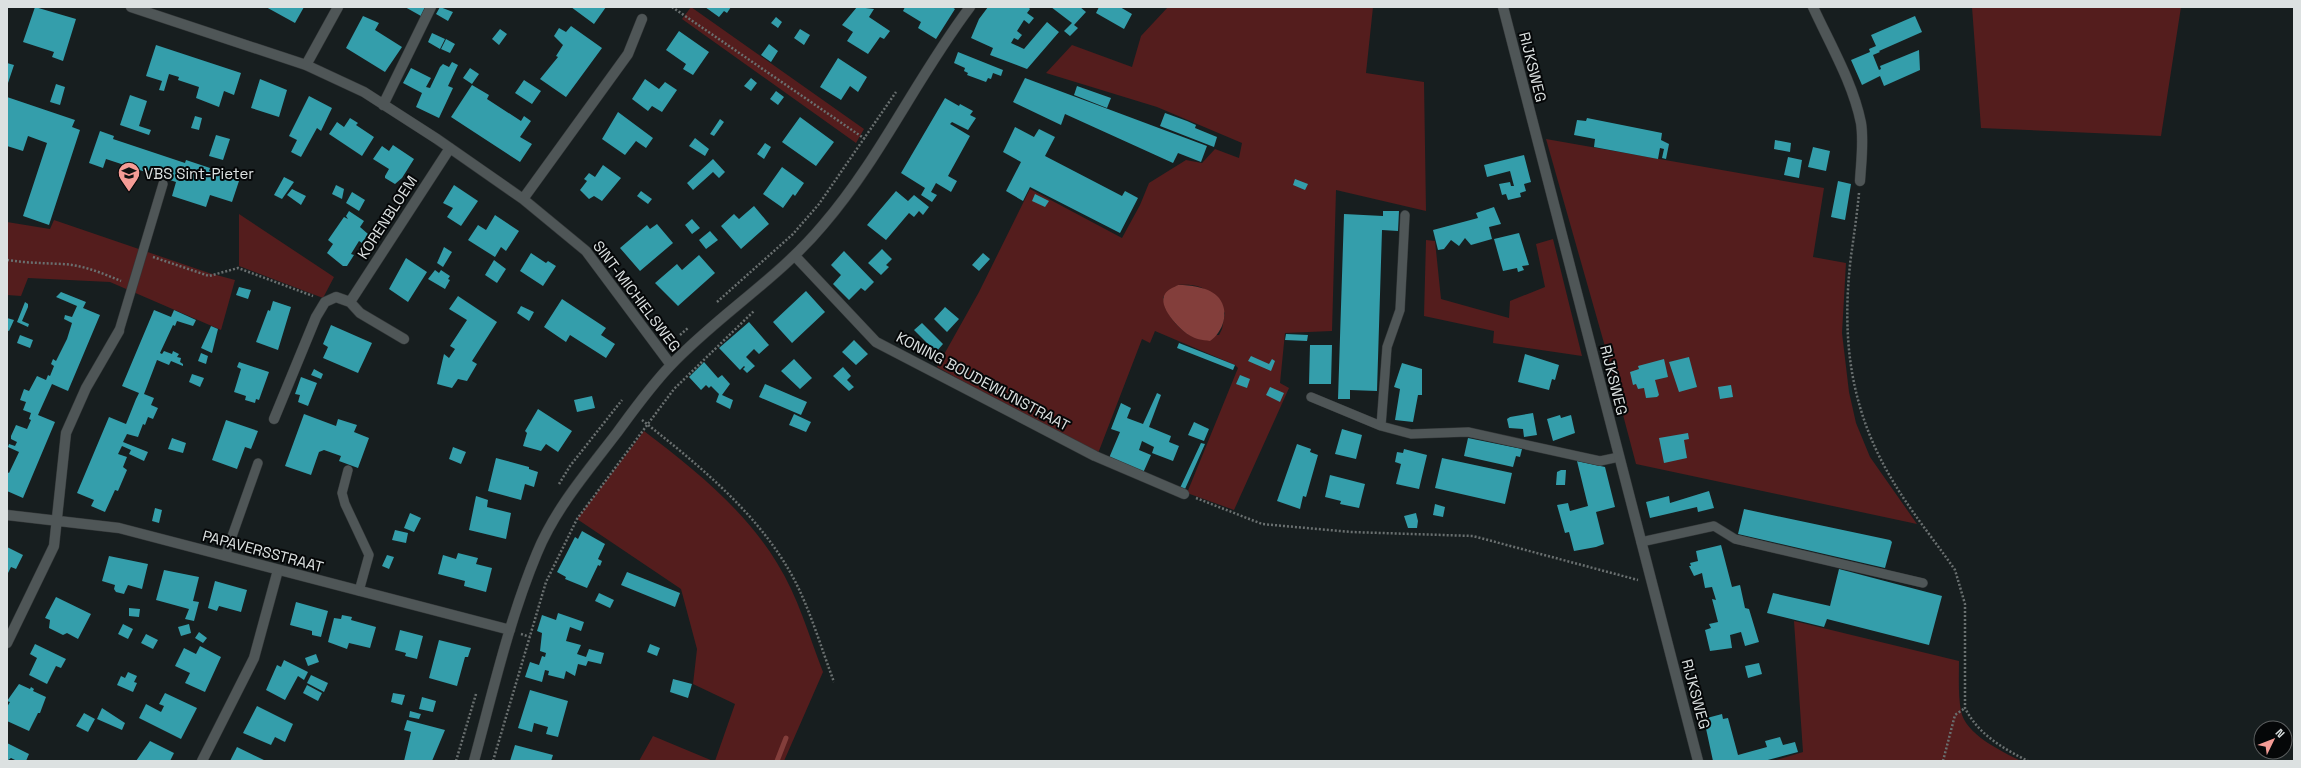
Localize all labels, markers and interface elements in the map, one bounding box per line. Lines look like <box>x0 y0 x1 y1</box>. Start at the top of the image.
street label: RIJKSWEG <box>1515 30 1551 104</box>
school or university icon: VBS Sint-Pieter <box>116 160 142 193</box>
place label: VBS Sint-Pieter <box>144 164 254 183</box>
street label: KORENBLOEM <box>353 172 421 262</box>
street label: SINT-MICHIELSWEG <box>589 237 685 355</box>
street label: KONING BOUDEWIJNSTRAAT <box>893 327 1073 435</box>
street label: RIJKSWEG <box>1596 343 1632 417</box>
street label: PAPAVERSSTRAAT <box>200 526 326 576</box>
street label: RIJKSWEG <box>1678 657 1714 731</box>
north arrow <box>2253 720 2293 760</box>
text: N <box>2273 726 2288 741</box>

